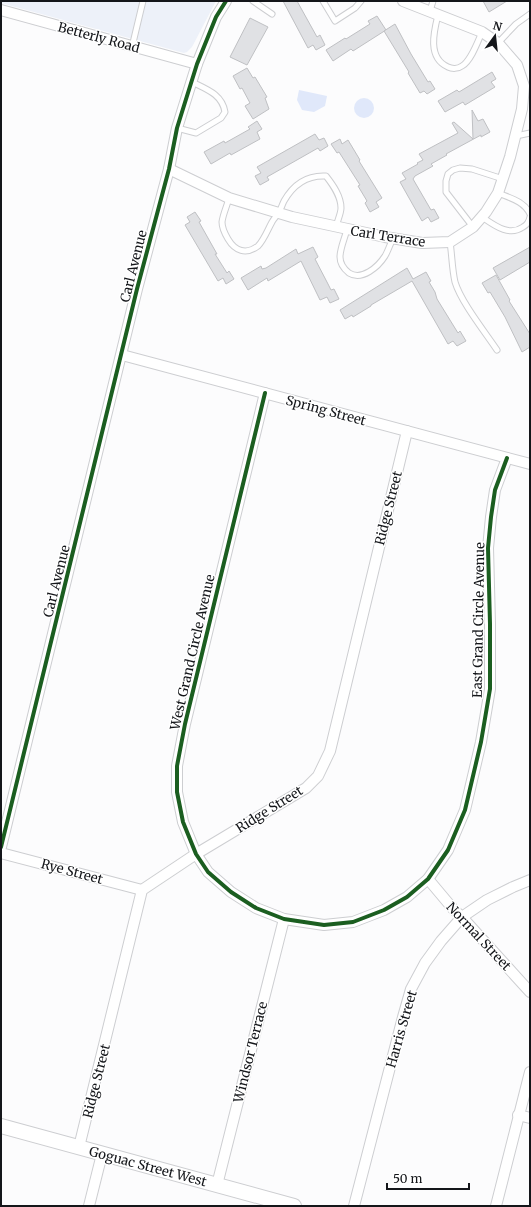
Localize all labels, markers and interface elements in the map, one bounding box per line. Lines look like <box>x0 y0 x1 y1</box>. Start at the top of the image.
north arrow <box>475 16 515 56</box>
street label: Betterly Road <box>56 18 142 57</box>
text: N <box>492 18 504 34</box>
street label: Carl Terrace <box>349 222 427 251</box>
street label: Carl Avenue <box>116 228 151 304</box>
street label: Spring Street <box>284 392 368 429</box>
street label: Ridge Street <box>371 469 406 547</box>
street label: East Grand Circle Avenue <box>469 542 488 698</box>
street label: Carl Avenue <box>39 543 74 619</box>
street label: West Grand Circle Avenue <box>166 572 219 733</box>
street label: Ridge Street <box>233 782 306 837</box>
street label: Rye Street <box>39 855 105 888</box>
street label: Normal Street <box>443 899 515 974</box>
street label: Harris Street <box>382 988 421 1070</box>
street label: Windsor Terrace <box>229 1000 271 1105</box>
street label: Ridge Street <box>79 1042 114 1120</box>
street label: Goguac Street West <box>87 1143 209 1190</box>
scale bar <box>387 1165 469 1191</box>
text: 50 m <box>393 1171 422 1186</box>

